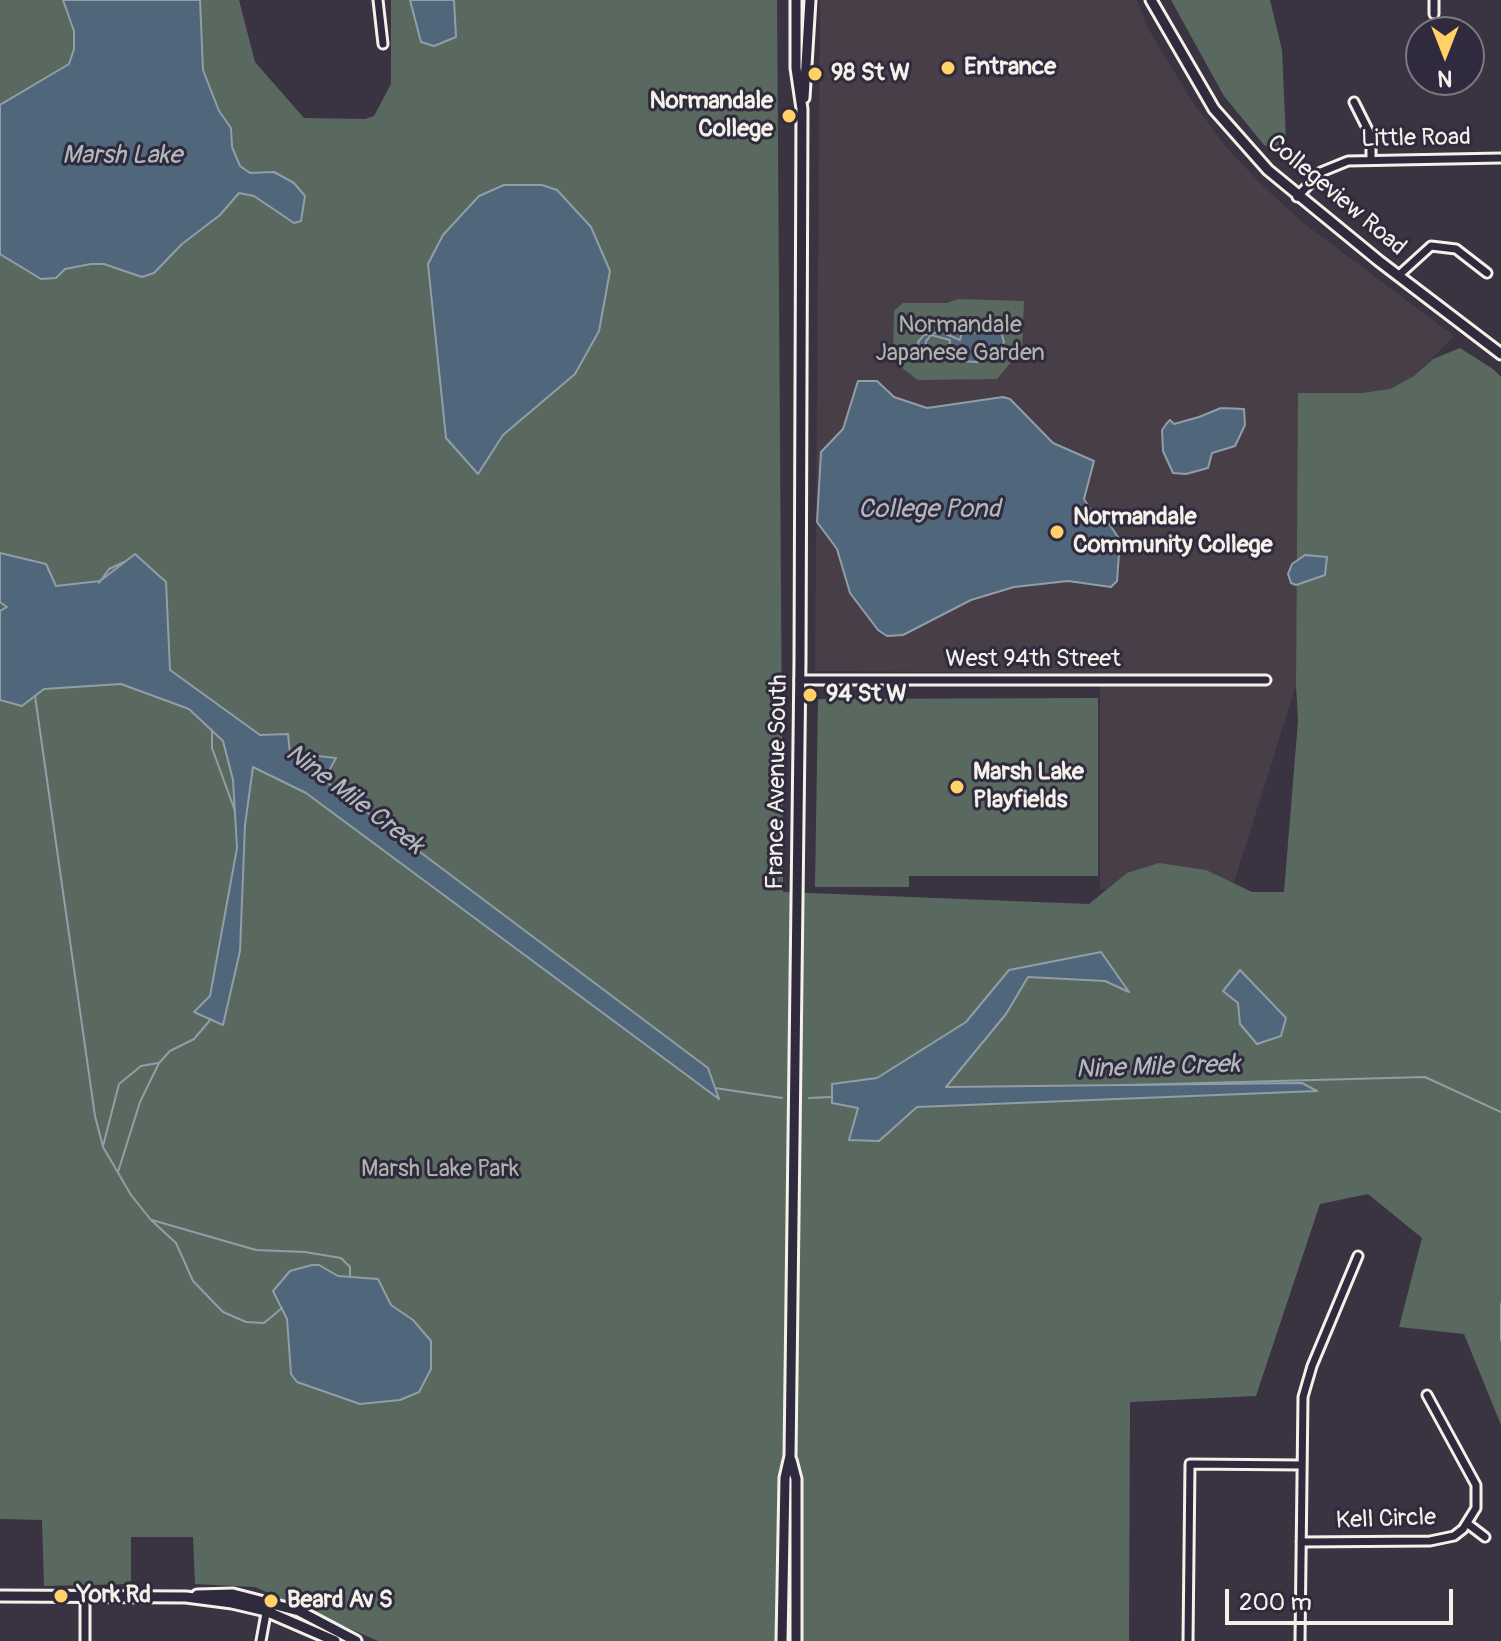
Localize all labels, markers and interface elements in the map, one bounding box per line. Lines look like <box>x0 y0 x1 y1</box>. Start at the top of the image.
north arrow <box>1405 16 1485 96</box>
place label: Entrance <box>964 54 1056 82</box>
marker: Entrance <box>939 59 957 77</box>
place label: 98 St W <box>831 60 910 88</box>
text: N <box>1438 64 1452 92</box>
marker: 98 St W <box>806 65 824 83</box>
place label: Normandale College <box>650 88 773 144</box>
marker: Normandale College <box>780 107 798 125</box>
street label: Little Road <box>1361 124 1471 154</box>
street label: Collegeview Road <box>1261 129 1411 263</box>
water label: Marsh Lake <box>62 140 182 172</box>
park label: Normandale Japanese Garden <box>875 312 1045 368</box>
water label: College Pond <box>858 494 1000 526</box>
place label: Normandale Community College <box>1073 504 1273 560</box>
marker: Normandale Community College <box>1048 523 1066 541</box>
street label: West 94th Street <box>945 646 1121 674</box>
street label: France Avenue South <box>762 674 794 890</box>
place label: 94 St W <box>826 681 907 709</box>
marker: 94 St W <box>801 686 819 704</box>
water label: Nine Mile Creek <box>279 738 429 862</box>
place label: Marsh Lake Playfields <box>973 759 1084 815</box>
marker: Marsh Lake Playfields <box>948 778 966 796</box>
water label: Nine Mile Creek <box>1075 1050 1241 1086</box>
park label: Marsh Lake Park <box>361 1156 519 1184</box>
street label: Kell Circle <box>1335 1504 1437 1536</box>
scale bar <box>1229 1573 1457 1623</box>
place label: York Rd <box>77 1582 151 1610</box>
marker: York Rd <box>52 1587 70 1605</box>
place label: Beard Av S <box>287 1587 393 1615</box>
text: 200 m <box>1239 1588 1312 1617</box>
marker: Beard Av S <box>262 1592 280 1610</box>

